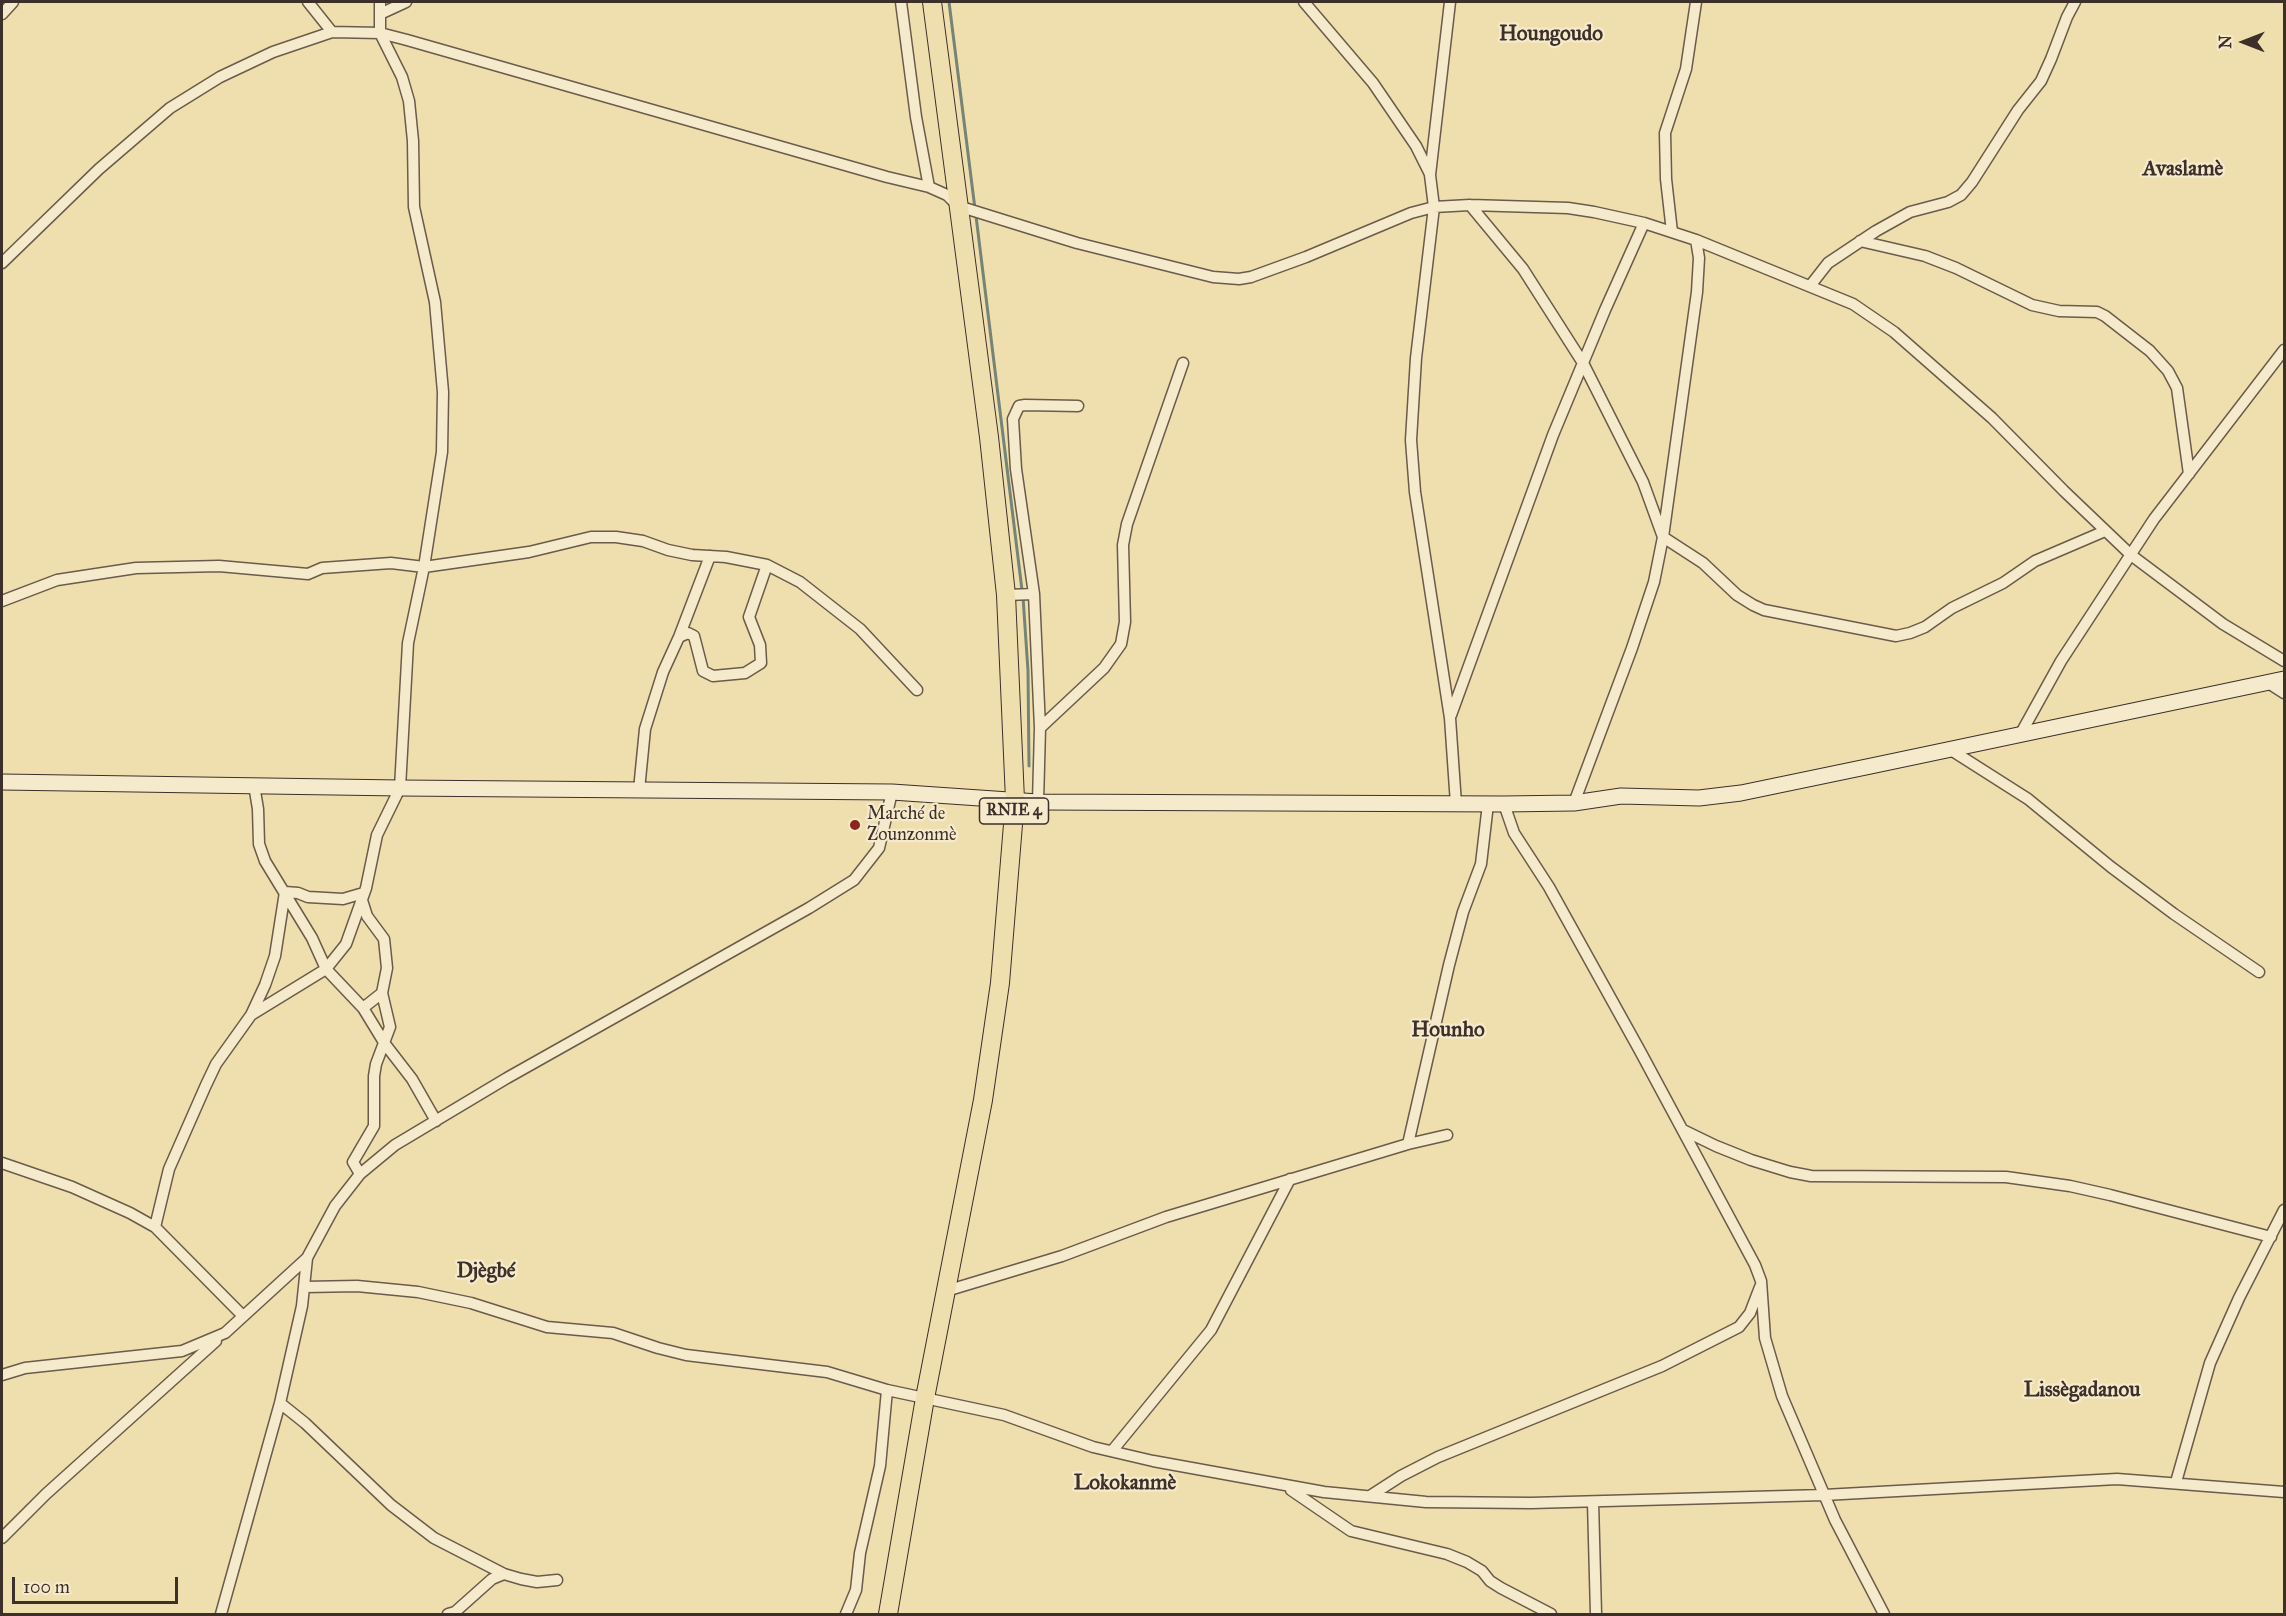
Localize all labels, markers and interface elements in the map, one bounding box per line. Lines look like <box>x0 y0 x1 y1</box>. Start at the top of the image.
north arrow <box>2214 12 2274 72</box>
district label: Houngoudo <box>1499 22 1603 48</box>
text: N <box>2216 35 2235 49</box>
district label: Avaslamè <box>2143 157 2223 183</box>
road number: RNIE 4 <box>980 798 1048 824</box>
place label: Marché de Zounzonmè <box>867 804 957 846</box>
marker: Marché de Zounzonmè <box>848 818 862 832</box>
district label: Hounho <box>1411 1018 1485 1044</box>
district label: Djègbé <box>456 1259 516 1285</box>
district label: Lissègadanou <box>2024 1378 2140 1404</box>
district label: Lokokanmè <box>1074 1471 1176 1497</box>
scale bar <box>15 1565 182 1603</box>
text: 100 m <box>23 1576 70 1598</box>

